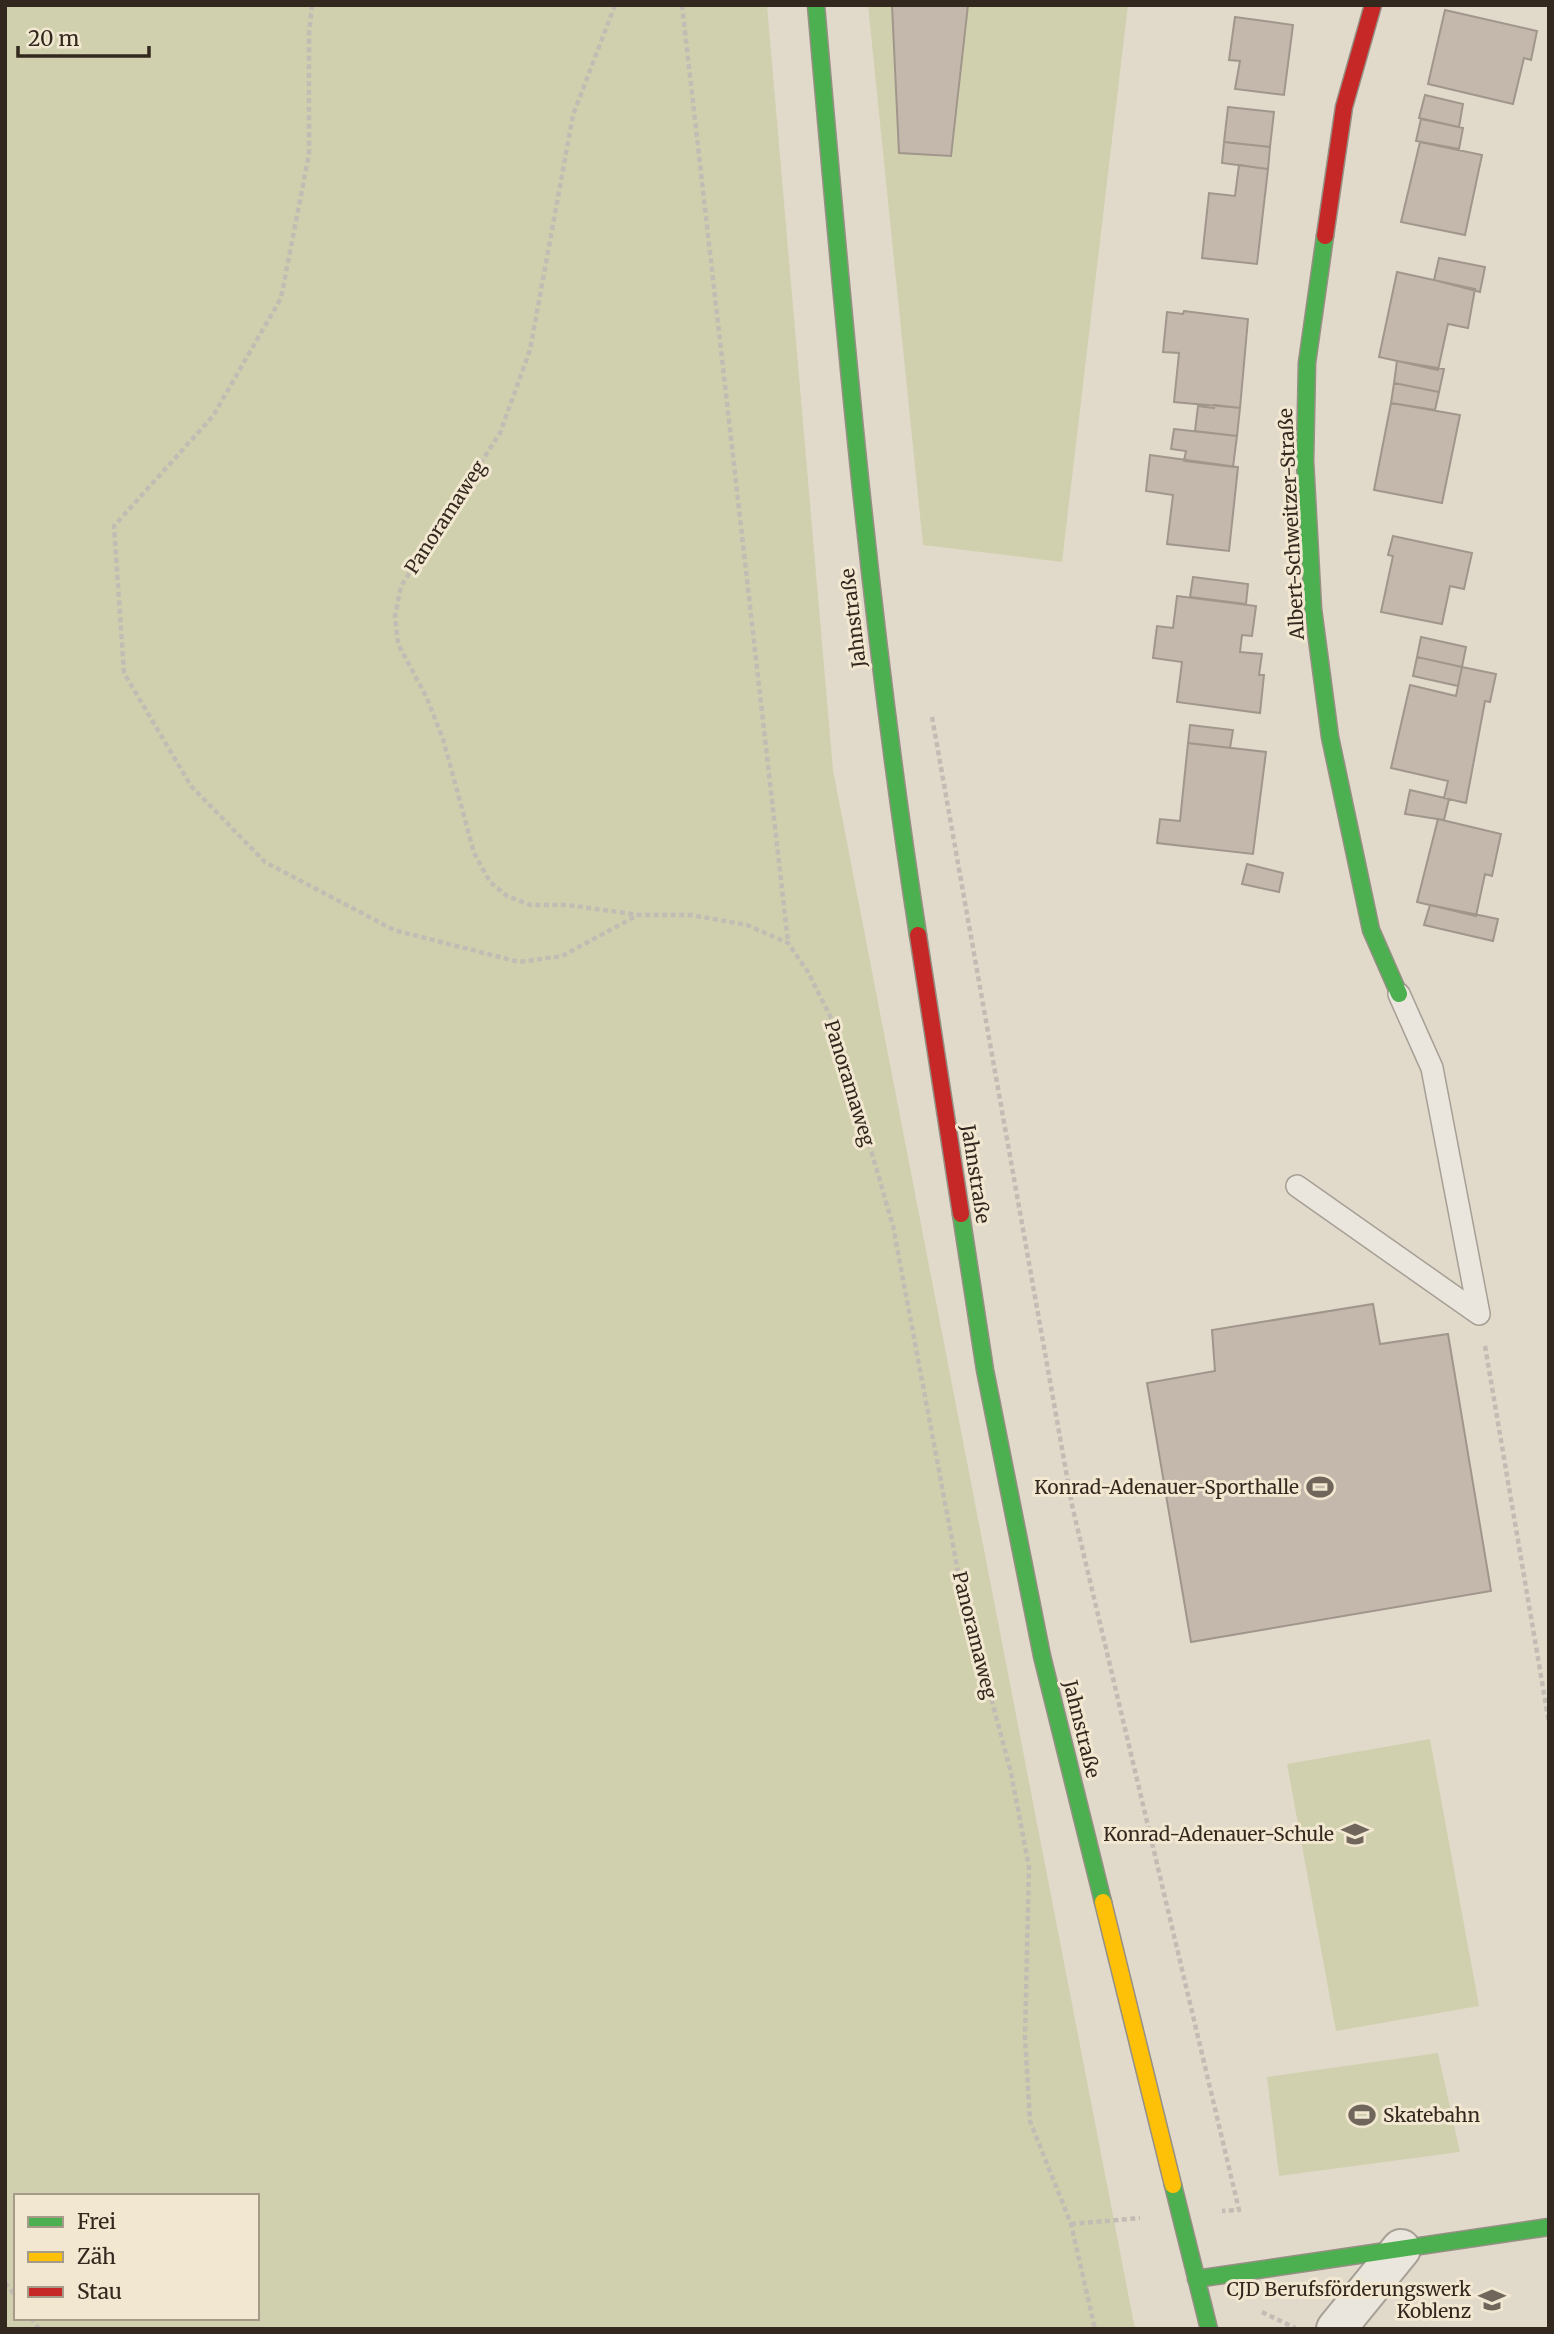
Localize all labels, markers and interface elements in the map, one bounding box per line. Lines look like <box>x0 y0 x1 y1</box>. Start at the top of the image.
scale bar <box>18 14 149 58</box>
text: 20 m <box>28 25 80 52</box>
street label: Albert-Schweitzer-Straße <box>1273 407 1309 641</box>
street label: Panoramaweg <box>399 455 491 578</box>
street label: Jahnstraße <box>835 567 871 670</box>
street label: Panoramaweg <box>819 1017 881 1149</box>
street label: Jahnstraße <box>956 1122 996 1225</box>
sports icon: Konrad-Adenauer-Sporthalle <box>1305 1472 1335 1502</box>
place label: Konrad-Adenauer-Sporthalle <box>1034 1475 1299 1499</box>
street label: Panoramaweg <box>948 1569 1003 1702</box>
street label: Jahnstraße <box>1058 1677 1106 1780</box>
school or university icon: Konrad-Adenauer-Schule <box>1340 1819 1370 1849</box>
place label: Konrad-Adenauer-Schule <box>1103 1822 1334 1846</box>
sports icon: Skatebahn <box>1347 2100 1377 2130</box>
place label: Skatebahn <box>1383 2103 1480 2127</box>
legend <box>14 2194 259 2320</box>
text: Frei <box>77 2208 116 2235</box>
text: Zäh <box>77 2243 116 2270</box>
place label: CJD Berufsförderungswerk Koblenz <box>1226 2277 1471 2323</box>
text: Stau <box>77 2278 122 2305</box>
school or university icon: CJD Berufsförderungswerk Koblenz <box>1477 2285 1507 2315</box>

